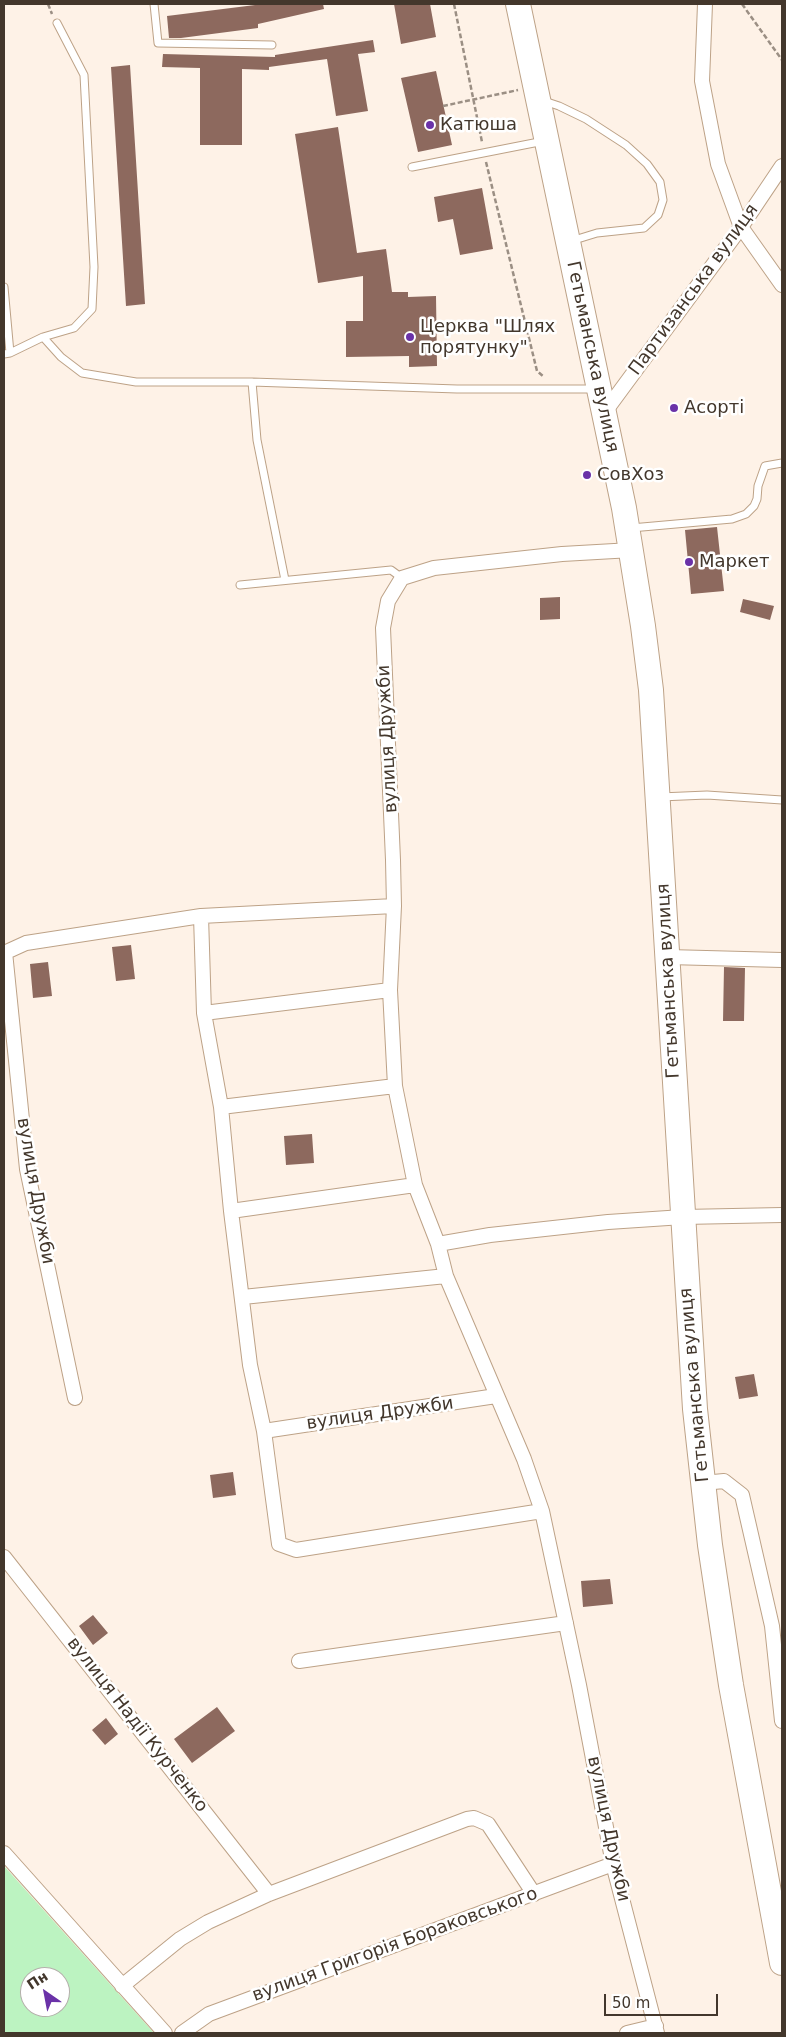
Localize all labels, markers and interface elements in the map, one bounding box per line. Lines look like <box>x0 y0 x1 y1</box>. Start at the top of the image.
place label: Катюша <box>440 114 517 136</box>
marker: Катюша <box>424 119 436 131</box>
street label: Партизанська вулиця <box>625 200 763 380</box>
street label: Гетьманська вулиця <box>561 259 623 455</box>
place label: Церква "Шлях порятунку" <box>420 316 555 358</box>
marker: Церква "Шлях порятунку" <box>404 331 416 343</box>
place label: Асорті <box>684 397 744 419</box>
marker: Асорті <box>668 402 680 414</box>
place label: СовХоз <box>597 464 664 486</box>
marker: СовХоз <box>581 469 593 481</box>
place label: Маркет <box>699 551 769 573</box>
marker: Маркет <box>683 556 695 568</box>
street label: вулиця Дружби <box>373 664 403 814</box>
street label: Гетьманська вулиця <box>653 883 685 1079</box>
street label: вулиця Дружби <box>11 1116 59 1266</box>
street label: Гетьманська вулиця <box>676 1287 714 1483</box>
street label: вулиця Дружби <box>305 1393 455 1435</box>
street label: вулиця Надії Курченко <box>62 1633 212 1817</box>
street label: вулиця Дружби <box>582 1754 634 1904</box>
street label: вулиця Григорія Бораковського <box>249 1883 541 2007</box>
north arrow <box>20 1967 70 2017</box>
text: Пн <box>24 1968 51 1993</box>
scale bar <box>606 1984 720 2016</box>
text: 50 m <box>612 1994 650 2012</box>

